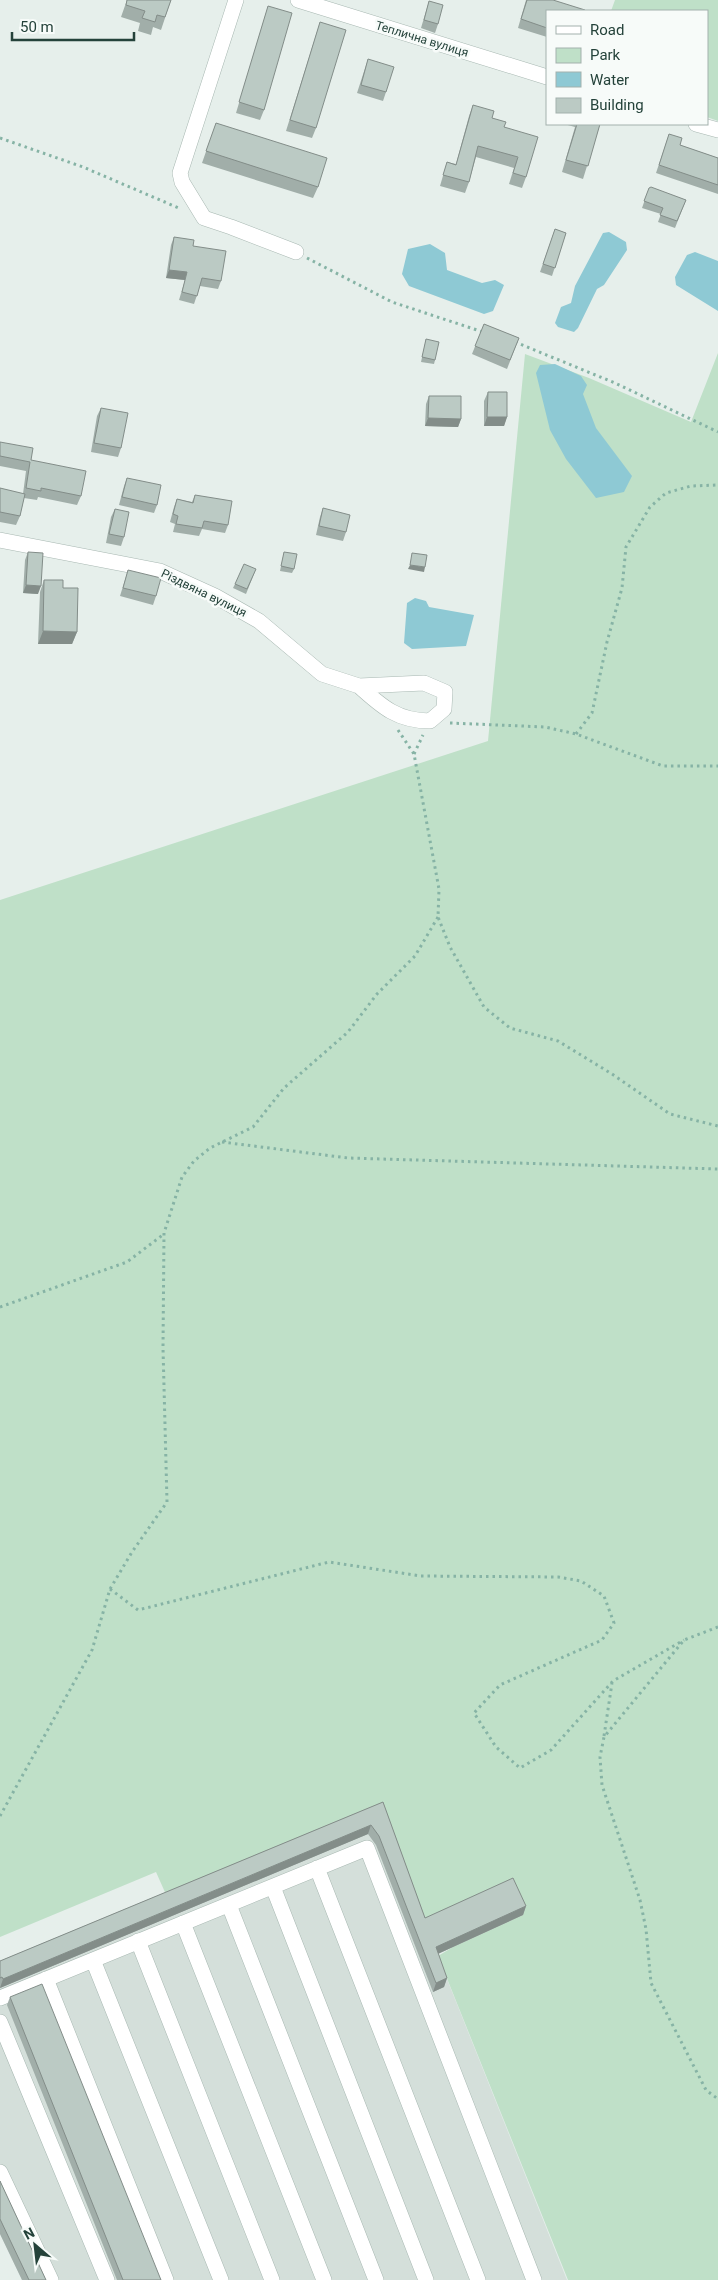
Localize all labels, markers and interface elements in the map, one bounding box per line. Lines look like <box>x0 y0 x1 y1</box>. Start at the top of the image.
scale bar <box>12 10 135 42</box>
legend <box>546 10 708 125</box>
text: 50 m <box>20 18 54 36</box>
street label: Теплична вулиця <box>374 18 470 60</box>
text: Road <box>590 21 624 39</box>
text: Park <box>590 46 621 64</box>
text: Water <box>590 71 629 89</box>
text: Building <box>590 96 644 114</box>
street label: Різдвяна вулиця <box>159 566 249 620</box>
north arrow <box>10 2220 60 2270</box>
text: N <box>21 2224 37 2243</box>

